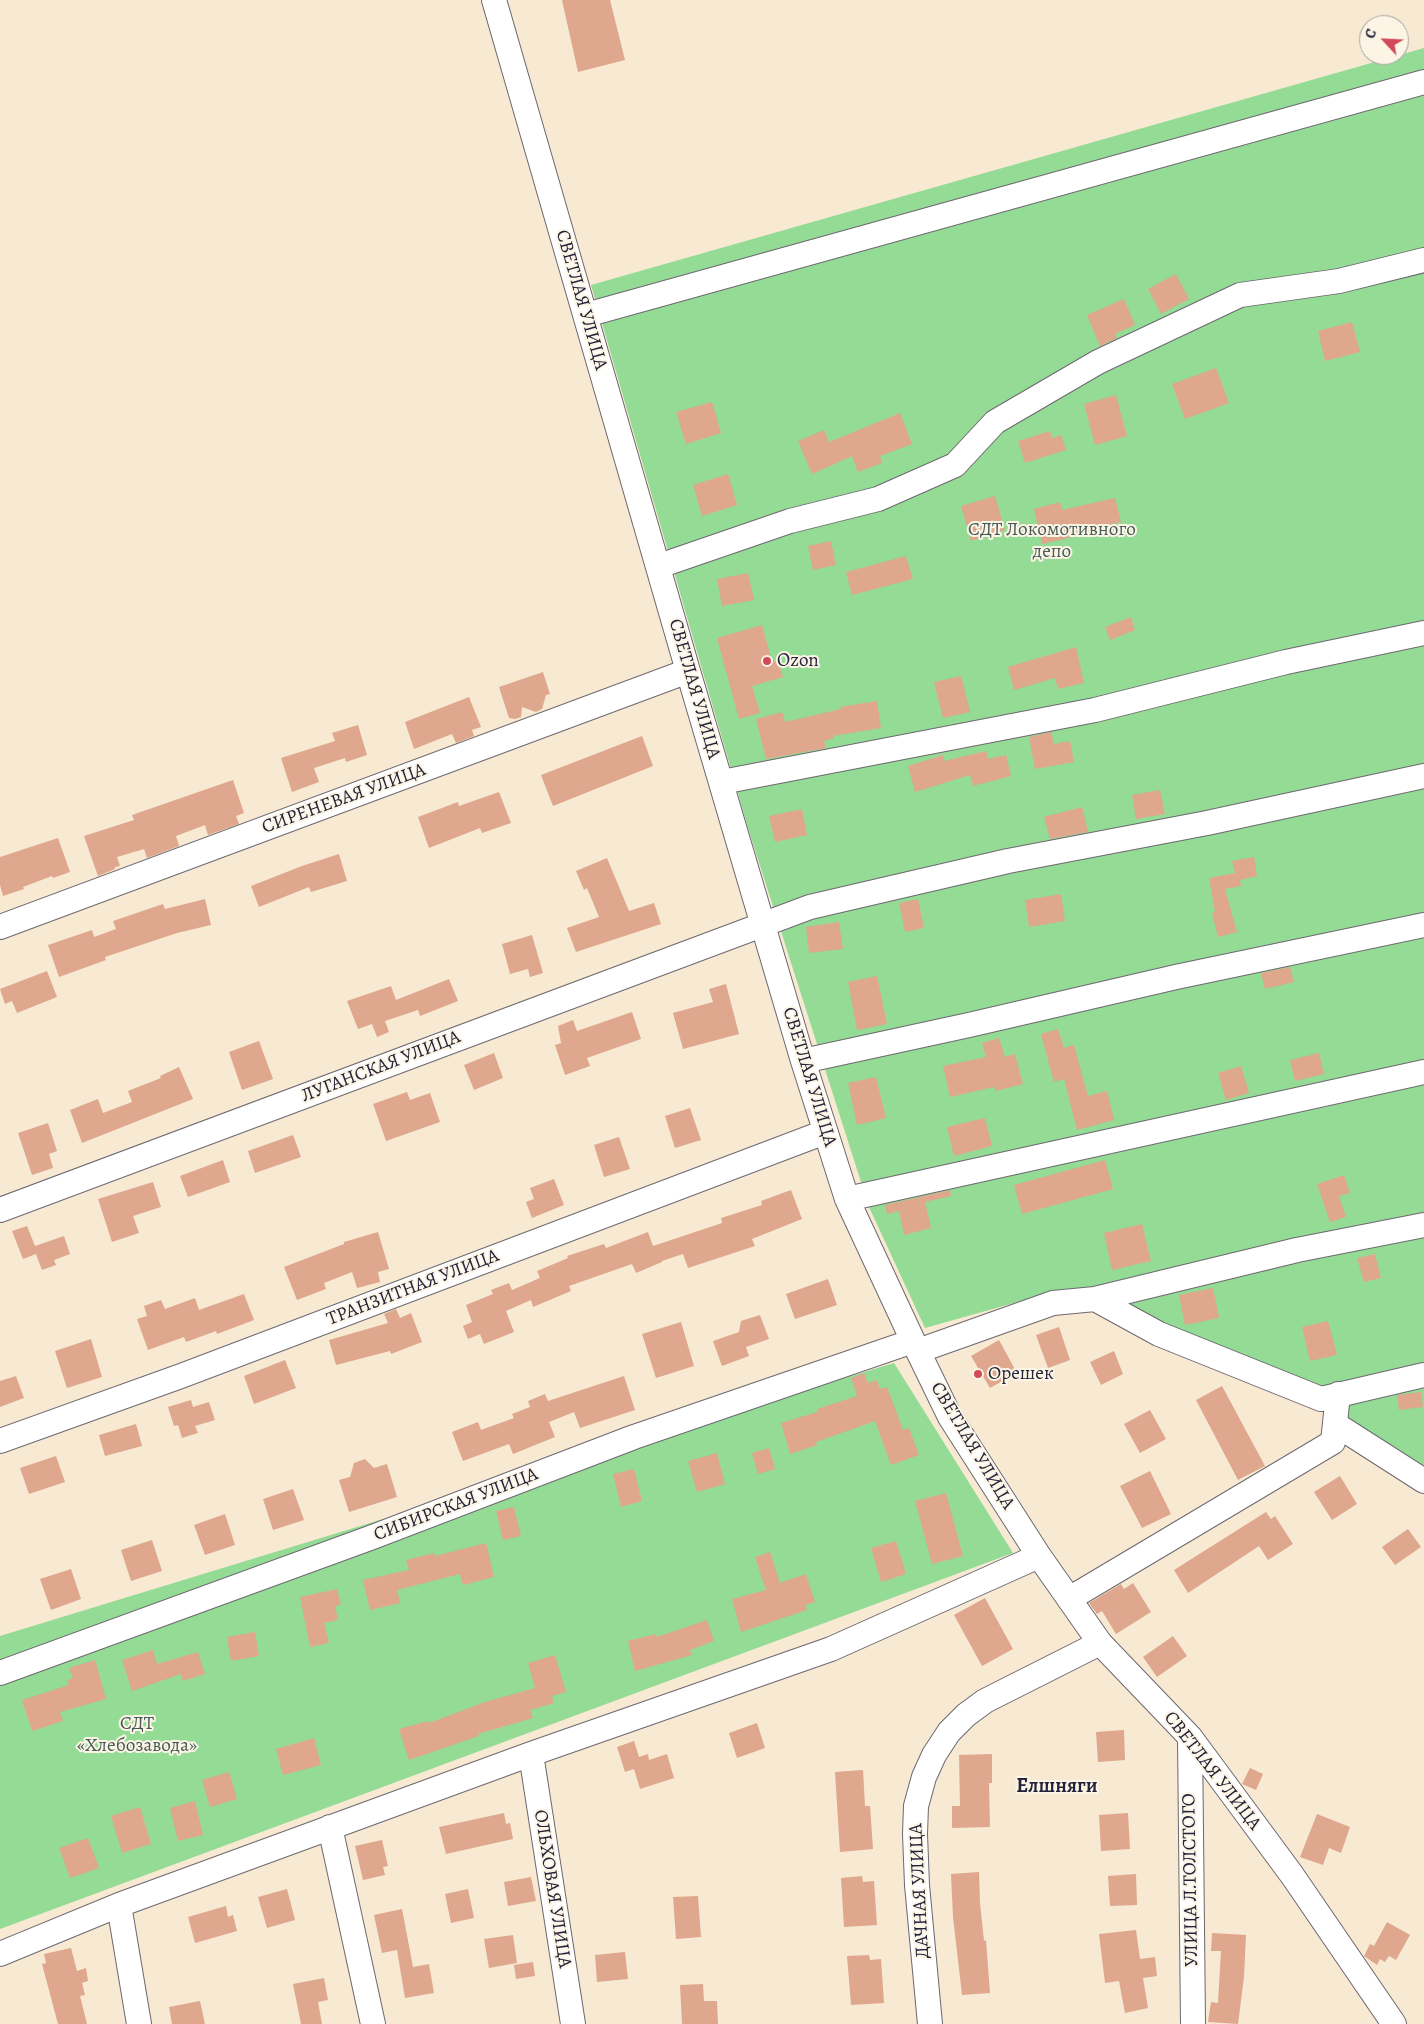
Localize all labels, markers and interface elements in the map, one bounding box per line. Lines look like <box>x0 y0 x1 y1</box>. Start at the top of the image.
north arrow <box>1359 15 1409 65</box>
text: С <box>1360 26 1381 42</box>
street label: СВЕТЛАЯ УЛИЦА <box>550 227 612 373</box>
park label: СДТ Локомотивного депо <box>968 519 1136 563</box>
street label: СВЕТЛАЯ УЛИЦА <box>663 616 725 762</box>
place label: Ozon <box>777 650 819 672</box>
marker: Ozon <box>761 655 773 667</box>
street label: СИРЕНЕВАЯ УЛИЦА <box>259 759 429 839</box>
street label: СВЕТЛАЯ УЛИЦА <box>777 1005 841 1149</box>
street label: ЛУГАНСКАЯ УЛИЦА <box>298 1026 464 1108</box>
street label: ТРАНЗИТНАЯ УЛИЦА <box>324 1245 502 1331</box>
place label: Орешек <box>988 1363 1054 1385</box>
marker: Орешек <box>972 1368 984 1380</box>
street label: СВЕТЛАЯ УЛИЦА <box>925 1378 1019 1514</box>
street label: СИБИРСКАЯ УЛИЦА <box>371 1463 541 1547</box>
street label: СВЕТЛАЯ УЛИЦА <box>1158 1707 1266 1835</box>
park label: СДТ «Хлебозавода» <box>77 1713 197 1757</box>
district label: Елшняги <box>1016 1775 1098 1799</box>
street label: УЛИЦА Л.ТОЛСТОГО <box>1178 1793 1204 1967</box>
street label: ОЛЬХОВАЯ УЛИЦА <box>528 1808 576 1970</box>
street label: ДАЧНАЯ УЛИЦА <box>905 1823 935 1959</box>

